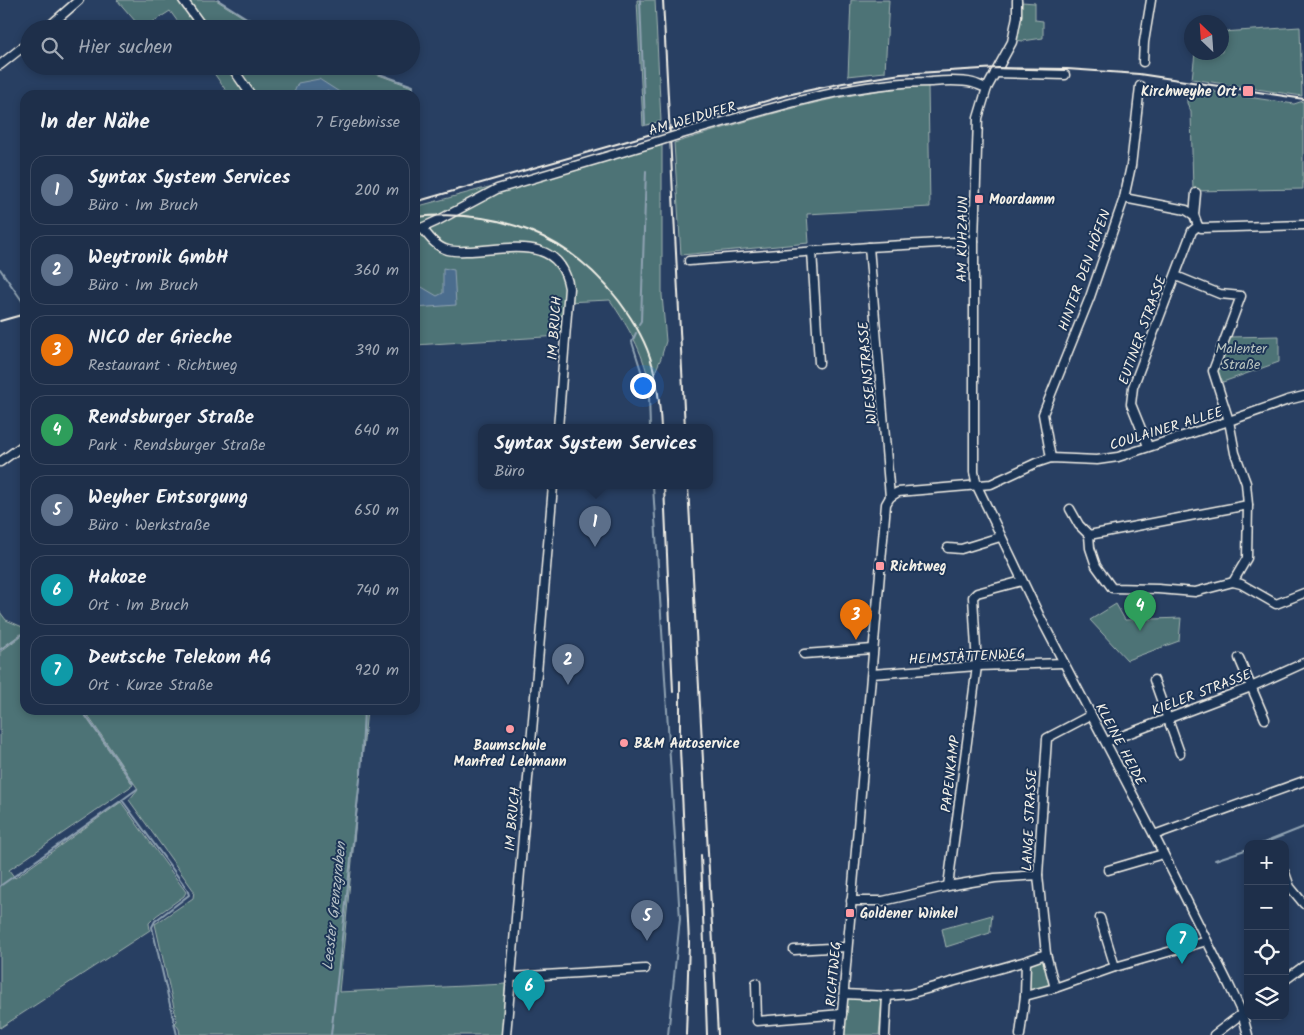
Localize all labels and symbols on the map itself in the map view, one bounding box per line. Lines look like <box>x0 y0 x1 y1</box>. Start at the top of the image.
north arrow <box>1184 15 1229 60</box>
place label: Kirchweyhe Ort <box>1141 81 1238 103</box>
marker: Kirchweyhe Ort <box>1241 84 1255 98</box>
street label: AM WEIDUFER <box>646 96 738 142</box>
place label: Moordamm <box>989 189 1056 211</box>
marker: Moordamm <box>973 193 985 205</box>
street label: AM KUHZAUN <box>951 195 975 282</box>
street label: HINTER DEN HÖFEN <box>1053 206 1117 334</box>
street label: EUTINER STRASSE <box>1113 272 1173 388</box>
street label: IM BRUCH <box>542 295 568 361</box>
street label: WIESENSTRASSE <box>852 320 883 425</box>
park label: Malenter Straße <box>1215 338 1268 376</box>
your location <box>630 373 656 399</box>
street label: COULAINER ALLEE <box>1107 401 1226 457</box>
pin: 1 <box>579 506 611 547</box>
place label: Richtweg <box>890 556 947 578</box>
marker: Richtweg <box>874 560 886 572</box>
pin: 4 <box>1124 590 1156 631</box>
pin: 3 <box>840 599 872 640</box>
street label: HEIMSTÄTTENWEG <box>908 643 1026 671</box>
pin: 2 <box>552 644 584 685</box>
street label: KIELER STRASSE <box>1148 664 1255 722</box>
street label: KLEINE HEIDE <box>1089 699 1152 790</box>
marker: Baumschule Manfred Lehmann <box>504 723 516 735</box>
place label: B&M Autoservice <box>634 733 740 755</box>
street label: PAPENKAMP <box>935 734 967 814</box>
place label: Baumschule Manfred Lehmann <box>454 735 567 773</box>
marker: B&M Autoservice <box>618 737 630 749</box>
street label: LANGE STRASSE <box>1016 767 1044 872</box>
street label: IM BRUCH <box>499 786 527 852</box>
water label: Leester Grenzgraben <box>316 840 354 971</box>
pin: 5 <box>631 900 663 941</box>
place label: Goldener Winkel <box>860 903 958 925</box>
marker: Goldener Winkel <box>844 907 856 919</box>
pin: 7 <box>1166 923 1198 964</box>
street label: RICHTWEG <box>820 941 848 1008</box>
pin: 6 <box>513 970 545 1011</box>

